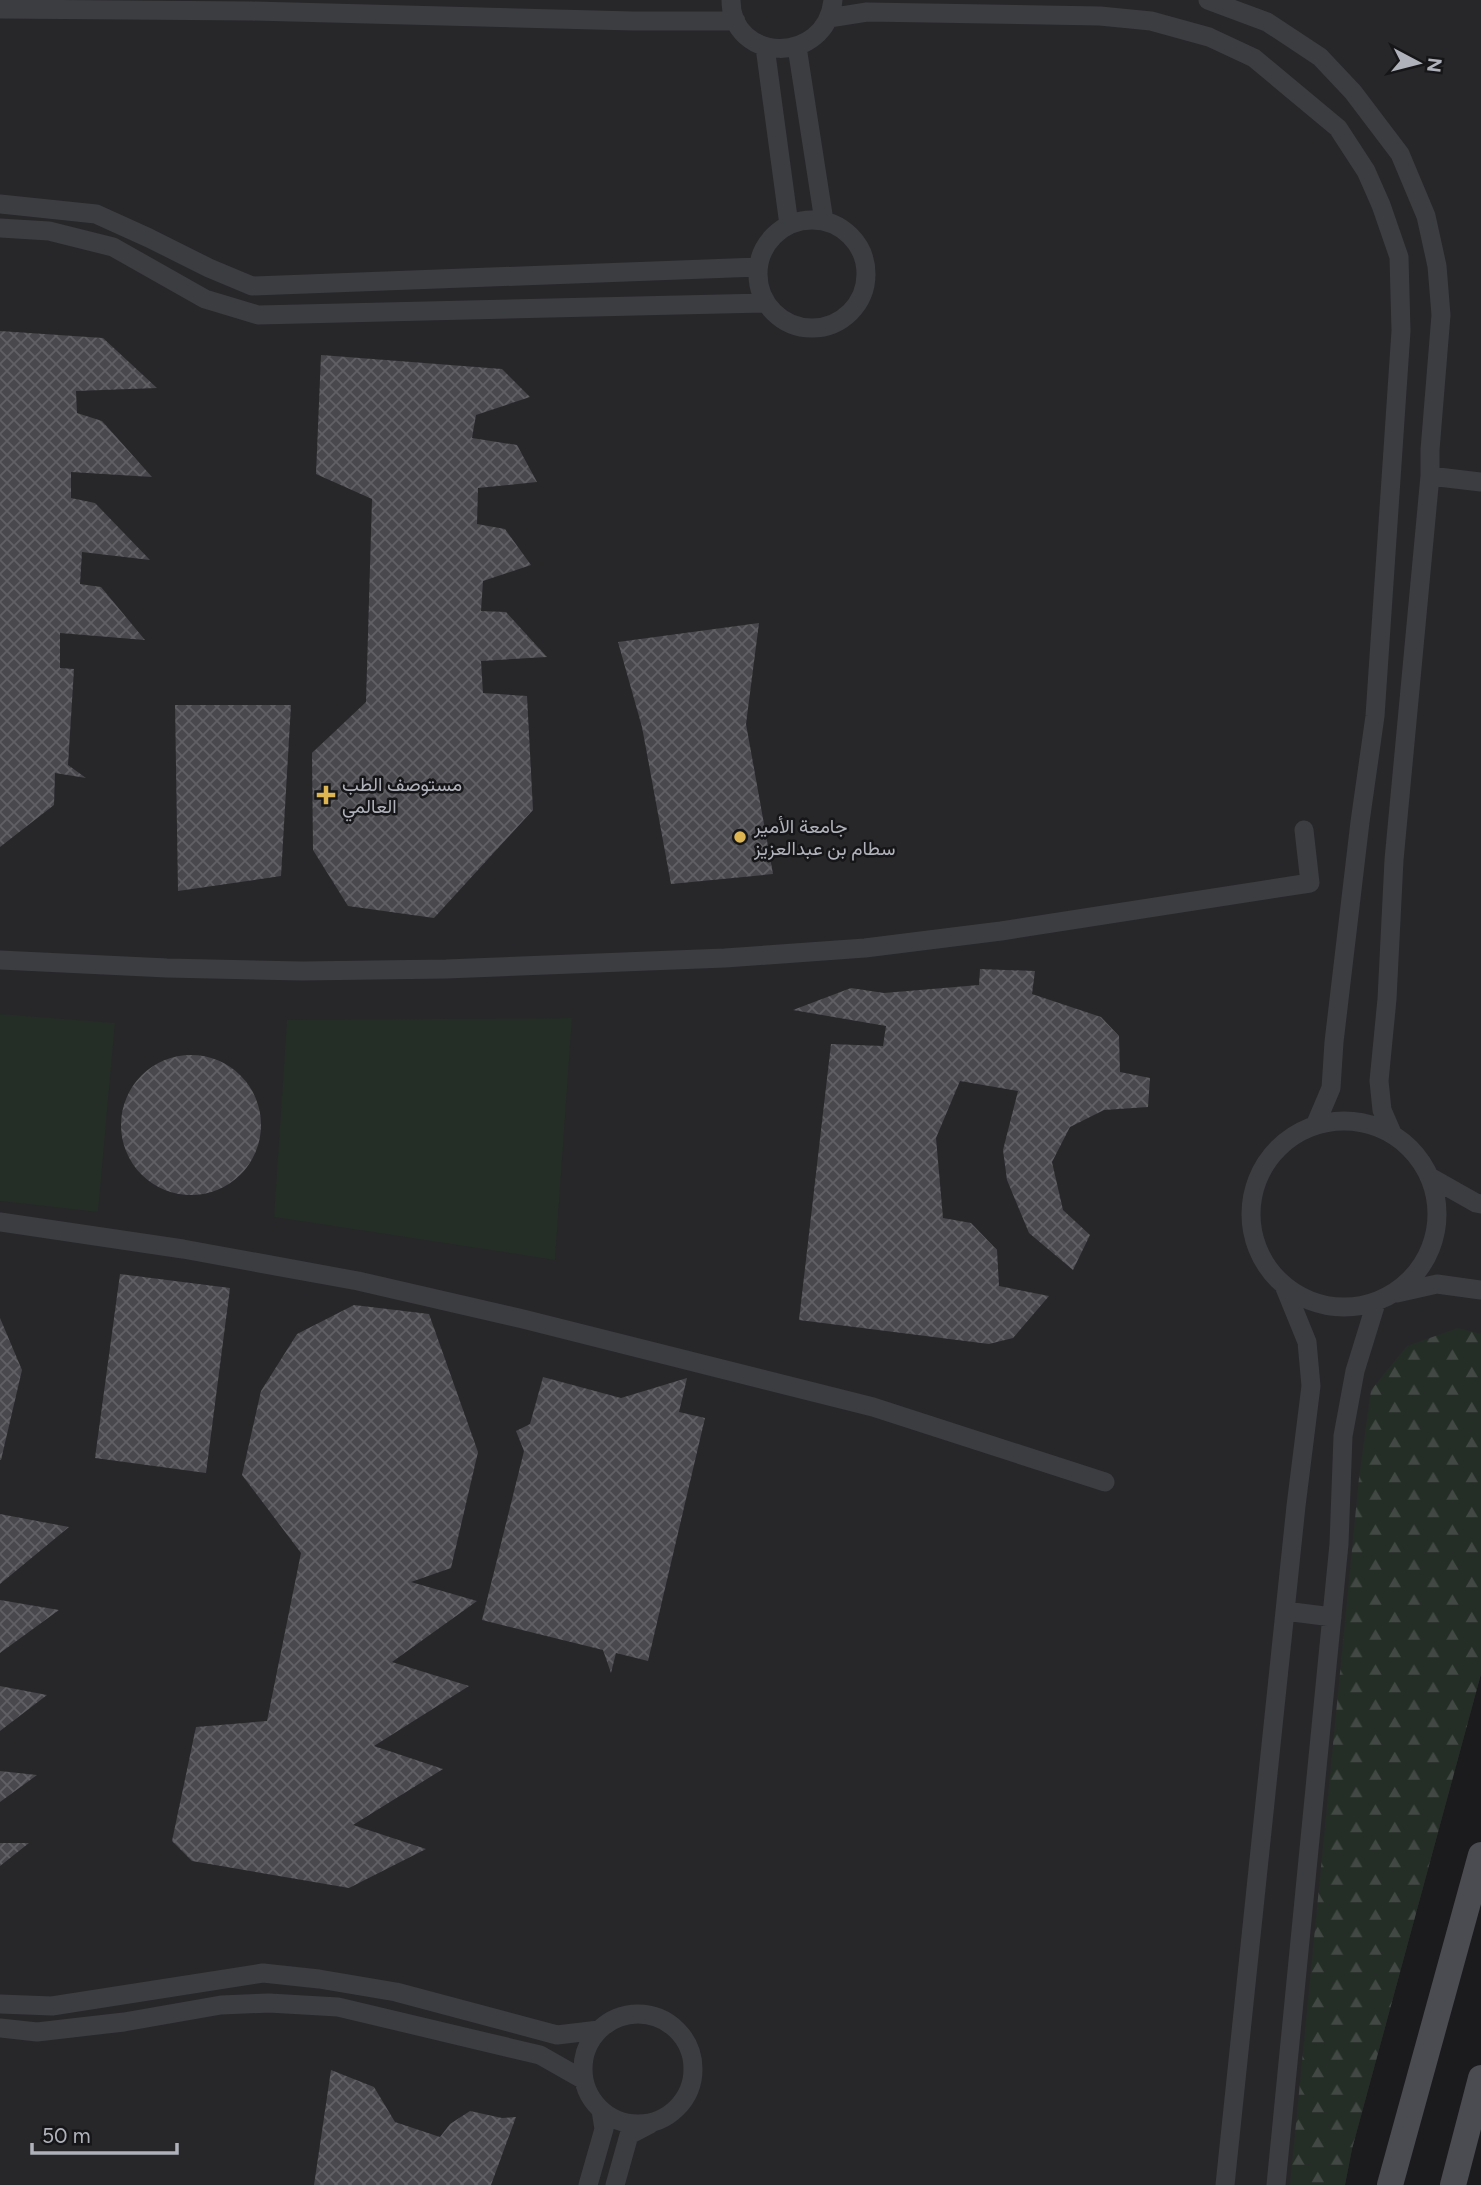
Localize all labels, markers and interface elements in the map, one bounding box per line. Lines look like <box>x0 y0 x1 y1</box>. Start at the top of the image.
north arrow <box>1383 28 1453 98</box>
text: N <box>1422 56 1447 74</box>
place label: مستوصف الطب العالمي <box>342 773 462 822</box>
marker: مستوصف الطب العالمي <box>316 785 336 805</box>
place label: جامعة الأمير سطام بن عبدالعزيز <box>753 815 895 861</box>
marker: جامعة الأمير سطام بن عبدالعزيز <box>732 829 748 845</box>
scale bar <box>32 2112 177 2156</box>
text: 50 m <box>42 2123 91 2148</box>

